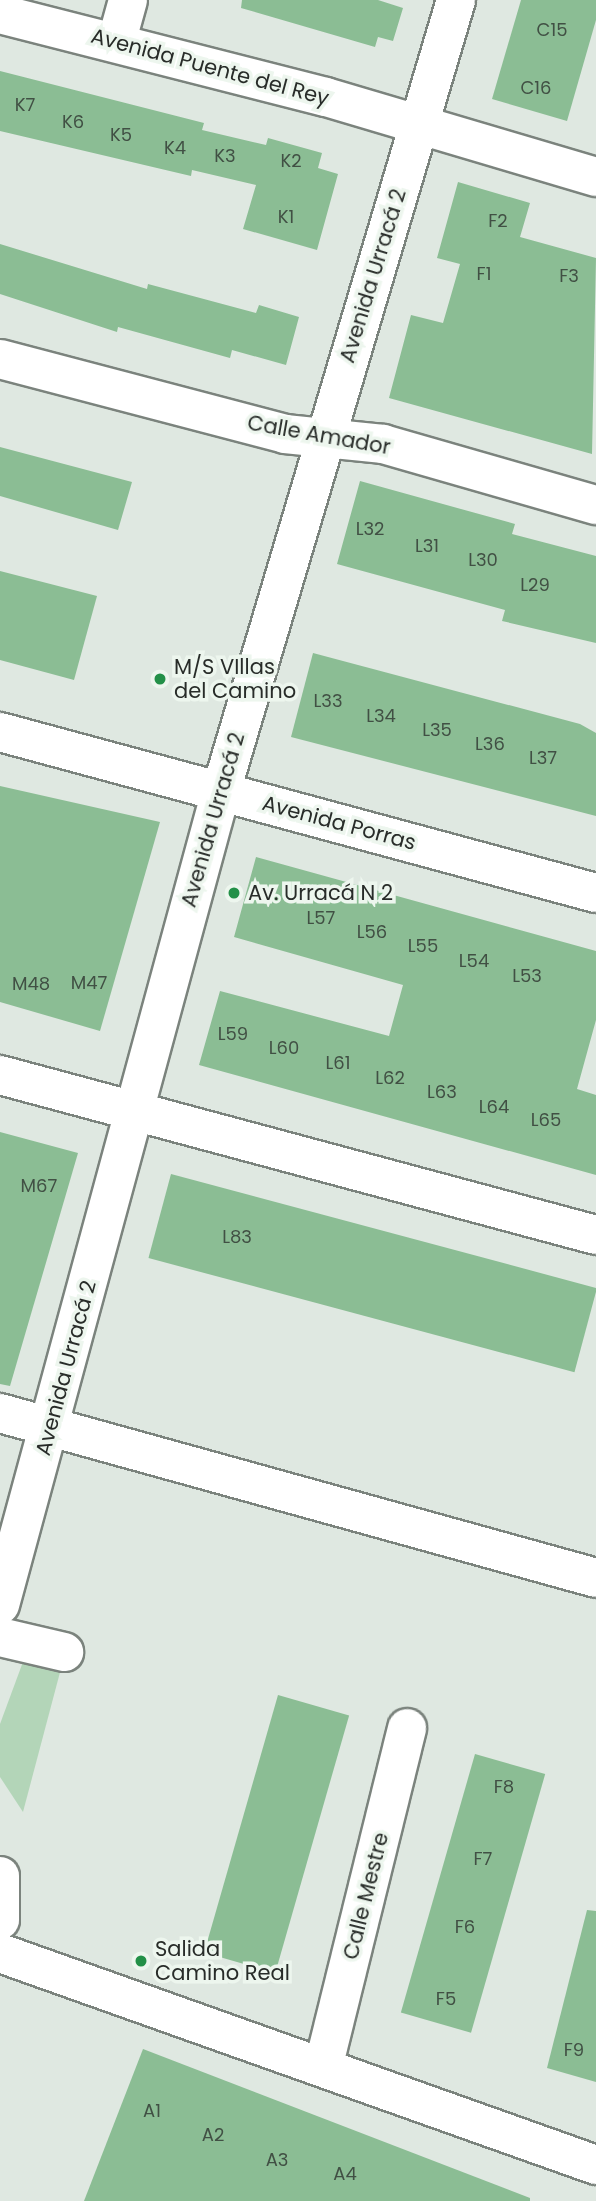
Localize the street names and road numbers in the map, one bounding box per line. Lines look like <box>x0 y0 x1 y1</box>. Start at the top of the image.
street label: Avenida Puente del Rey <box>88 23 332 111</box>
street label: Avenida Urracá 2 <box>335 186 411 366</box>
street label: Calle Amador <box>246 410 392 460</box>
street label: Avenida Urracá 2 <box>176 730 250 910</box>
street label: Avenida Porras <box>259 790 419 856</box>
street label: Avenida Urracá 2 <box>31 1278 101 1458</box>
street label: Calle Mestre <box>338 1830 394 1962</box>

